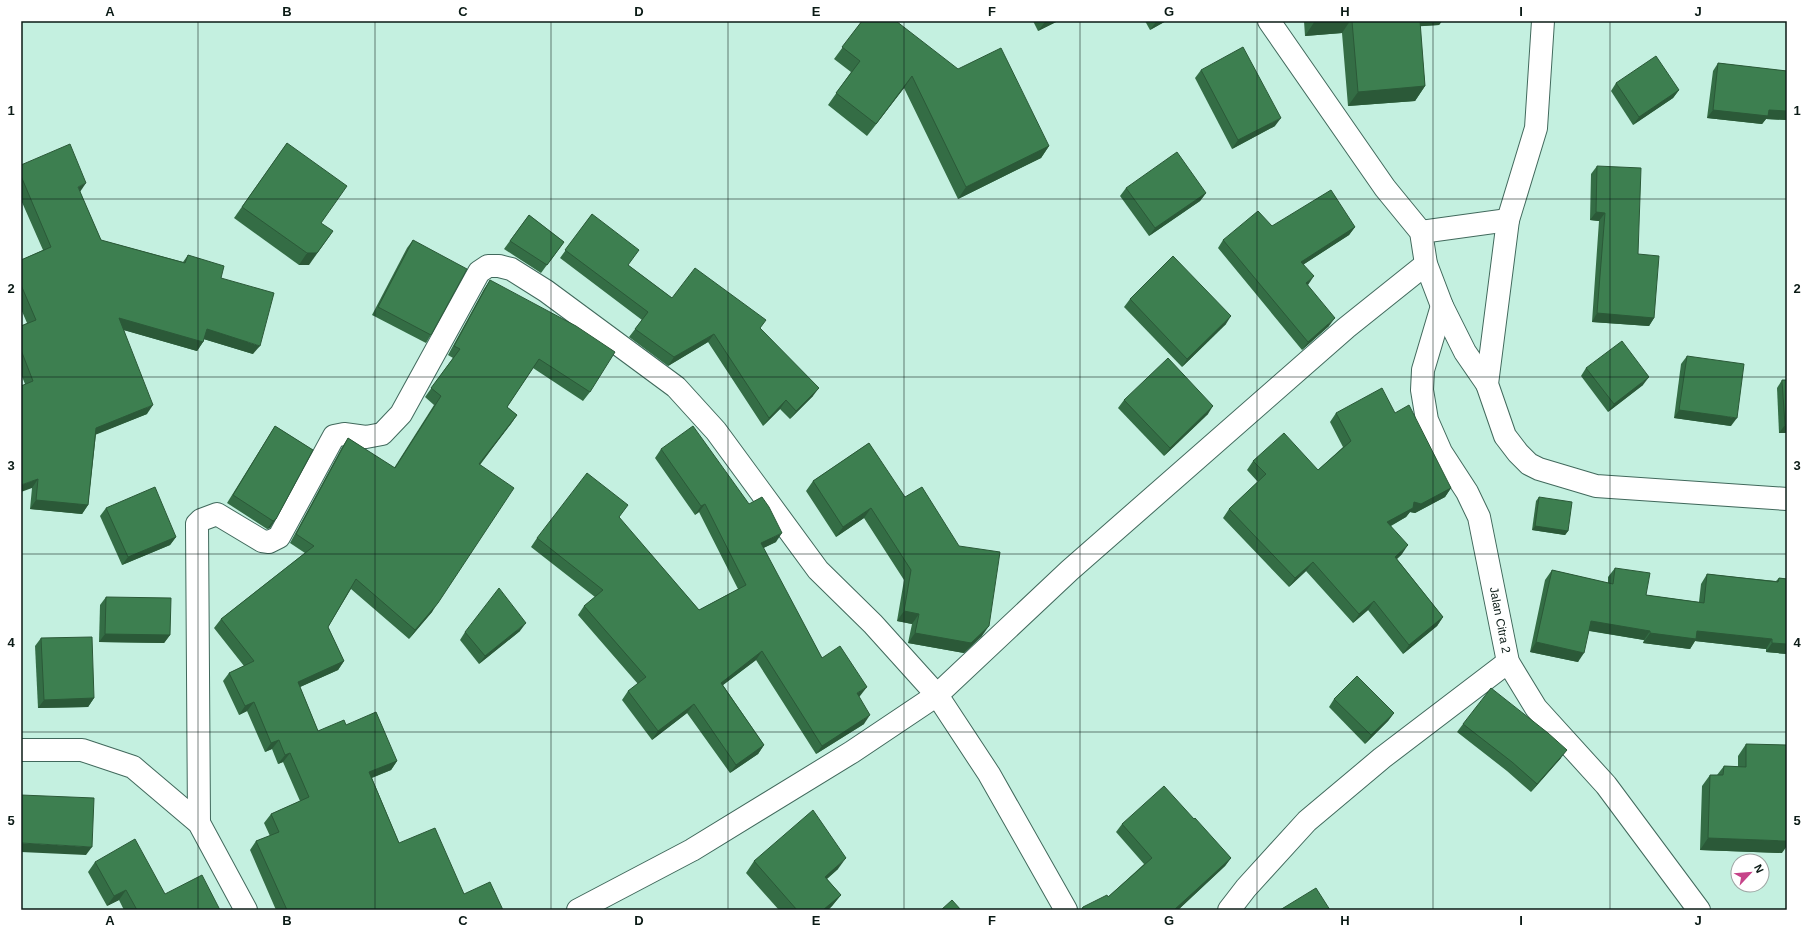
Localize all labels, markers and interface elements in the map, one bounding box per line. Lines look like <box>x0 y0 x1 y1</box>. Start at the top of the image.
text: A <box>105 4 115 19</box>
text: B <box>282 4 292 19</box>
text: C <box>458 4 468 19</box>
text: D <box>634 4 644 19</box>
text: E <box>812 4 821 19</box>
text: F <box>988 4 996 19</box>
text: G <box>1164 4 1174 19</box>
text: H <box>1340 4 1350 19</box>
text: I <box>1519 4 1523 19</box>
text: J <box>1694 4 1702 19</box>
text: 1 <box>7 103 15 118</box>
text: 1 <box>1793 103 1801 118</box>
text: 2 <box>7 281 15 296</box>
text: 2 <box>1793 281 1801 296</box>
text: 3 <box>7 458 15 473</box>
text: 3 <box>1793 458 1801 473</box>
street label: Jalan Citra 2 <box>1487 586 1513 655</box>
text: 4 <box>7 635 15 650</box>
text: 4 <box>1793 635 1801 650</box>
text: 5 <box>7 813 15 828</box>
text: 5 <box>1793 813 1801 828</box>
north arrow <box>1730 853 1770 893</box>
text: N <box>1752 862 1766 875</box>
text: A <box>105 913 115 928</box>
text: B <box>282 913 292 928</box>
text: C <box>458 913 468 928</box>
text: D <box>634 913 644 928</box>
text: E <box>812 913 821 928</box>
text: F <box>988 913 996 928</box>
text: G <box>1164 913 1174 928</box>
text: H <box>1340 913 1350 928</box>
text: I <box>1519 913 1523 928</box>
text: J <box>1694 913 1702 928</box>

